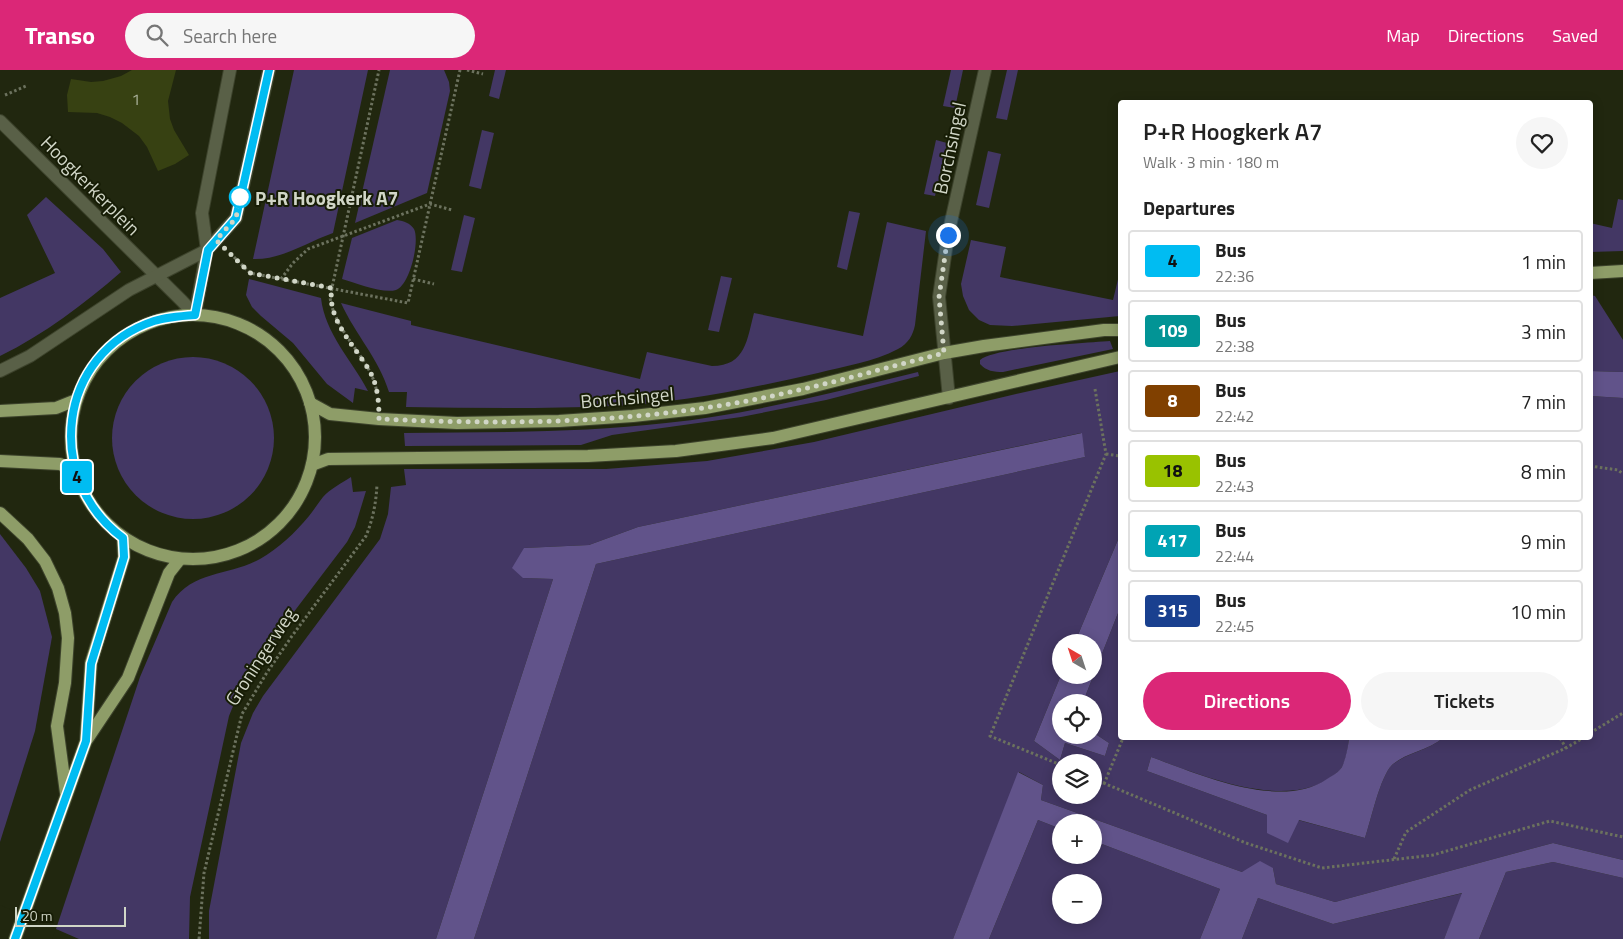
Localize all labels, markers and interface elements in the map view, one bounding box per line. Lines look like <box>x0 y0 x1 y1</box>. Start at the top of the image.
search box <box>125 13 475 58</box>
text: Transo <box>25 17 95 53</box>
icon: search <box>143 21 171 49</box>
text: Search here <box>183 21 277 50</box>
text: Map <box>1386 22 1420 49</box>
text: Directions <box>1448 22 1524 49</box>
text: Saved <box>1552 22 1598 49</box>
house number: 1 <box>132 87 140 111</box>
street label: Borchsingel <box>925 99 973 197</box>
text: P+R Hoogkerk A7 <box>1143 113 1323 149</box>
button: heart <box>1516 117 1568 169</box>
street label: Hoogkerkerplein <box>34 128 148 242</box>
text: Walk · 3 min · 180 m <box>1143 150 1279 174</box>
place label: P+R Hoogkerk A7 <box>255 183 398 212</box>
marker: P+R Hoogkerk A7 <box>229 186 251 208</box>
text: Departures <box>1143 193 1235 222</box>
your location <box>936 223 961 248</box>
text: Bus <box>1215 235 1246 264</box>
text: 4 <box>1167 247 1178 274</box>
text: 1 min <box>1521 247 1566 276</box>
text: 22:36 <box>1215 264 1254 288</box>
text: Bus <box>1215 305 1246 334</box>
text: 109 <box>1157 317 1188 344</box>
text: 3 min <box>1521 317 1566 346</box>
text: 22:38 <box>1215 334 1254 358</box>
text: Bus <box>1215 375 1246 404</box>
street label: Borchsingel <box>579 378 675 416</box>
text: 8 <box>1167 387 1178 414</box>
text: 7 min <box>1521 387 1566 416</box>
text: 22:42 <box>1215 404 1254 428</box>
text: Bus <box>1215 445 1246 474</box>
text: 18 <box>1162 457 1183 484</box>
text: 8 min <box>1521 457 1566 486</box>
line badge: 4 <box>61 461 93 493</box>
text: 4 <box>72 463 82 490</box>
text: 22:43 <box>1215 474 1254 498</box>
text: Bus <box>1215 515 1246 544</box>
text: 417 <box>1157 527 1188 554</box>
text: 9 min <box>1521 527 1566 556</box>
text: 22:44 <box>1215 544 1254 568</box>
text: Bus <box>1215 585 1246 614</box>
text: 315 <box>1157 597 1188 624</box>
text: 10 min <box>1510 597 1566 626</box>
street label: Groningerweg <box>217 601 303 711</box>
text: 22:45 <box>1215 614 1254 638</box>
north arrow <box>1052 634 1102 684</box>
map controls <box>1052 634 1102 924</box>
button: Directions <box>1143 672 1351 730</box>
button: Tickets <box>1361 672 1568 730</box>
button: locate <box>1052 694 1102 744</box>
button: layers <box>1052 754 1102 804</box>
button: + <box>1052 814 1102 864</box>
button: − <box>1052 874 1102 924</box>
scale bar <box>15 904 126 927</box>
text: 20 m <box>22 905 52 926</box>

